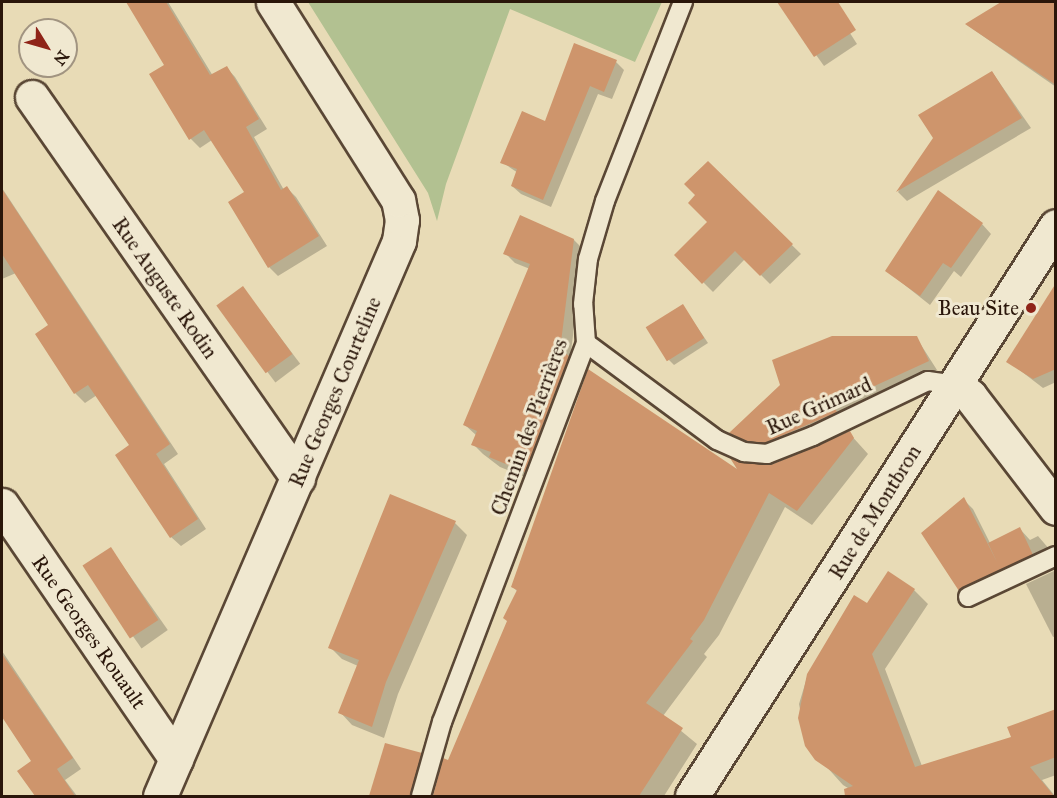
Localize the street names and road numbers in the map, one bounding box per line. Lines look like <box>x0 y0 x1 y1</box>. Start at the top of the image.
street label: Rue Auguste Rodin <box>107 212 223 364</box>
street label: Rue Georges Courteline <box>283 293 387 491</box>
street label: Chemin des Pierrières <box>485 335 573 519</box>
street label: Rue Grimard <box>762 372 876 440</box>
street label: Rue de Montbron <box>824 440 926 584</box>
street label: Rue Georges Rouault <box>26 550 152 714</box>

